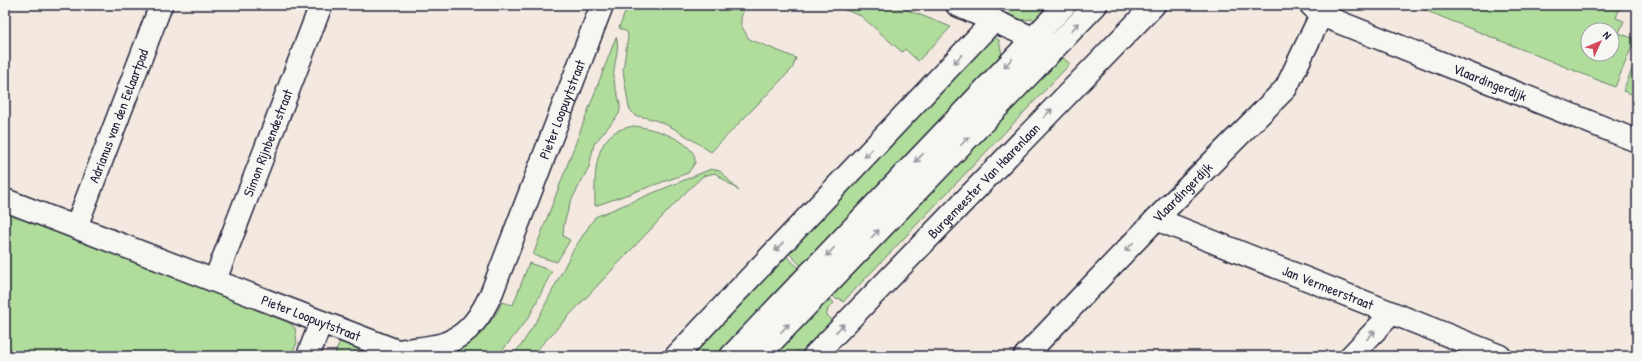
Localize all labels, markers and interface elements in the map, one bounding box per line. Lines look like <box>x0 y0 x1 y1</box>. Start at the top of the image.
one-way arrow <box>1070 22 1080 32</box>
north arrow <box>1580 22 1620 62</box>
text: N <box>1600 28 1614 42</box>
street label: Adrianus van den Eelaartpad <box>84 46 153 185</box>
one-way arrow <box>953 54 963 64</box>
street label: Pieter Loopuytstraat <box>534 57 589 162</box>
one-way arrow <box>1004 58 1013 68</box>
street label: Vlaardingerdijk <box>1450 59 1530 105</box>
street label: Simon Rijnbendestraat <box>238 86 297 199</box>
one-way arrow <box>1043 108 1052 118</box>
street label: Burgemeester Van Haarenlaan <box>923 119 1044 242</box>
one-way arrow <box>961 136 970 146</box>
one-way arrow <box>864 148 873 158</box>
one-way arrow <box>915 152 924 162</box>
street label: Vlaardingerdijk <box>1148 158 1216 226</box>
one-way arrow <box>870 229 880 239</box>
one-way arrow <box>775 242 784 252</box>
one-way arrow <box>1124 242 1134 252</box>
one-way arrow <box>825 247 834 257</box>
street label: Jan Vermeerstraat <box>1280 260 1377 314</box>
street label: Pieter Loopuytstraat <box>259 290 364 345</box>
one-way arrow <box>836 322 845 333</box>
one-way arrow <box>780 323 790 333</box>
one-way arrow <box>1366 330 1375 340</box>

